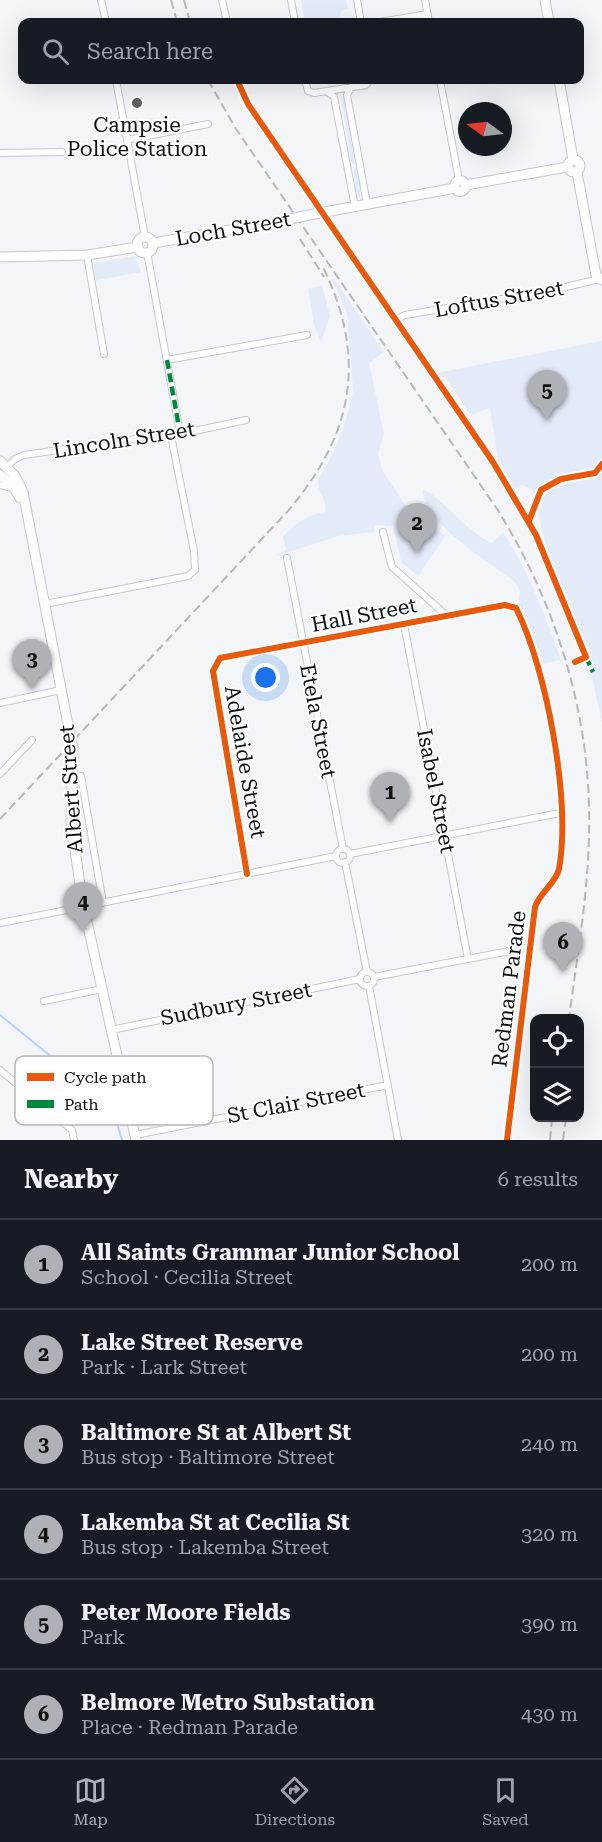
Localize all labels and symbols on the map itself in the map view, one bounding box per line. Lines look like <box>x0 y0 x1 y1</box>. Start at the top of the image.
marker: Campsie Police Station <box>130 96 144 110</box>
north arrow <box>458 102 512 156</box>
place label: Campsie Police Station <box>67 113 208 161</box>
street label: Loch Street <box>173 207 293 251</box>
street label: Loftus Street <box>432 276 566 322</box>
pin: 5 <box>528 370 566 420</box>
street label: Lincoln Street <box>51 417 197 463</box>
pin: 2 <box>398 504 436 553</box>
street label: Hall Street <box>309 593 419 637</box>
pin: 3 <box>12 640 51 689</box>
street label: Etela Street <box>295 662 341 780</box>
your location <box>251 663 280 692</box>
street label: Adelaide Street <box>220 684 270 840</box>
street label: Albert Street <box>55 724 87 854</box>
street label: Isabel Street <box>412 727 460 855</box>
pin: 1 <box>370 772 410 822</box>
pin: 4 <box>64 882 103 932</box>
street label: Redman Parade <box>487 909 531 1069</box>
pin: 6 <box>544 922 582 972</box>
street label: Sudbury Street <box>158 978 314 1030</box>
legend <box>15 1056 213 1125</box>
text: Cycle path <box>64 1068 147 1087</box>
street label: St Clair Street <box>225 1078 367 1128</box>
text: Path <box>64 1095 99 1114</box>

